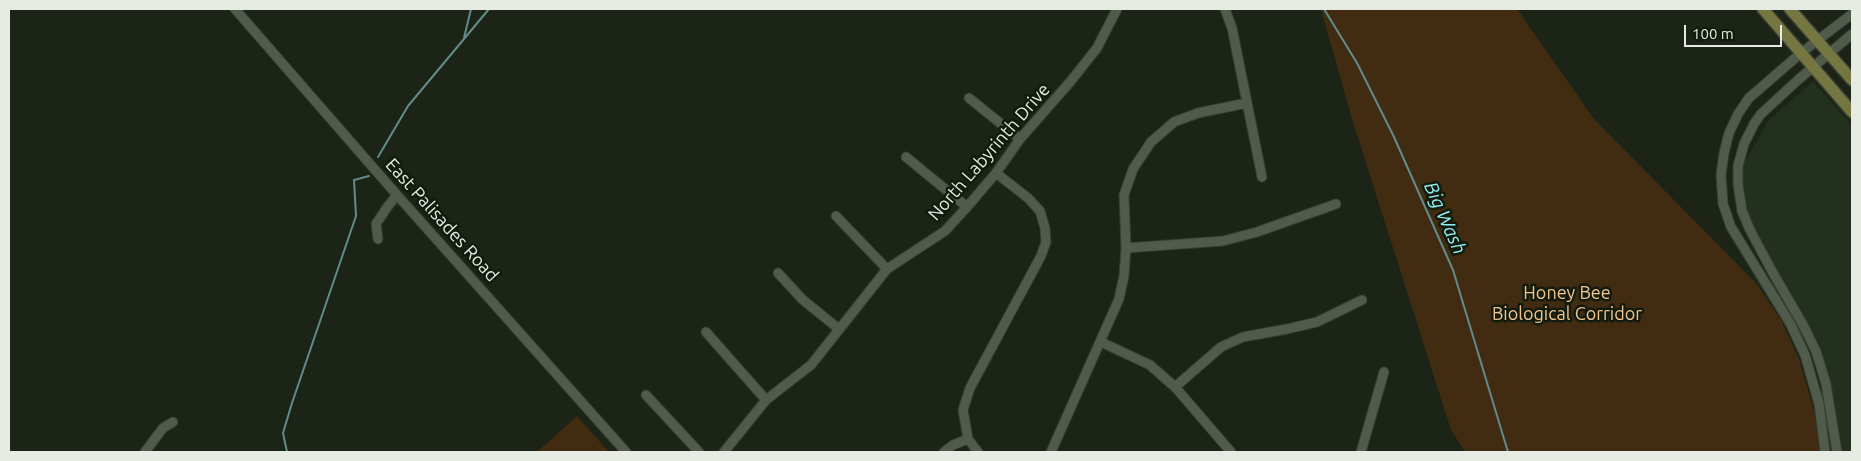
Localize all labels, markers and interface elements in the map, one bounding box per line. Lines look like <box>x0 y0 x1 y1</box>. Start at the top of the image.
scale bar <box>1686 15 1784 47</box>
text: 100 m <box>1692 25 1734 42</box>
street label: North Labyrinth Drive <box>924 79 1054 225</box>
street label: East Palisades Road <box>381 154 503 286</box>
water label: Big Wash <box>1419 178 1471 258</box>
park label: Honey Bee Biological Corridor <box>1492 282 1642 324</box>

